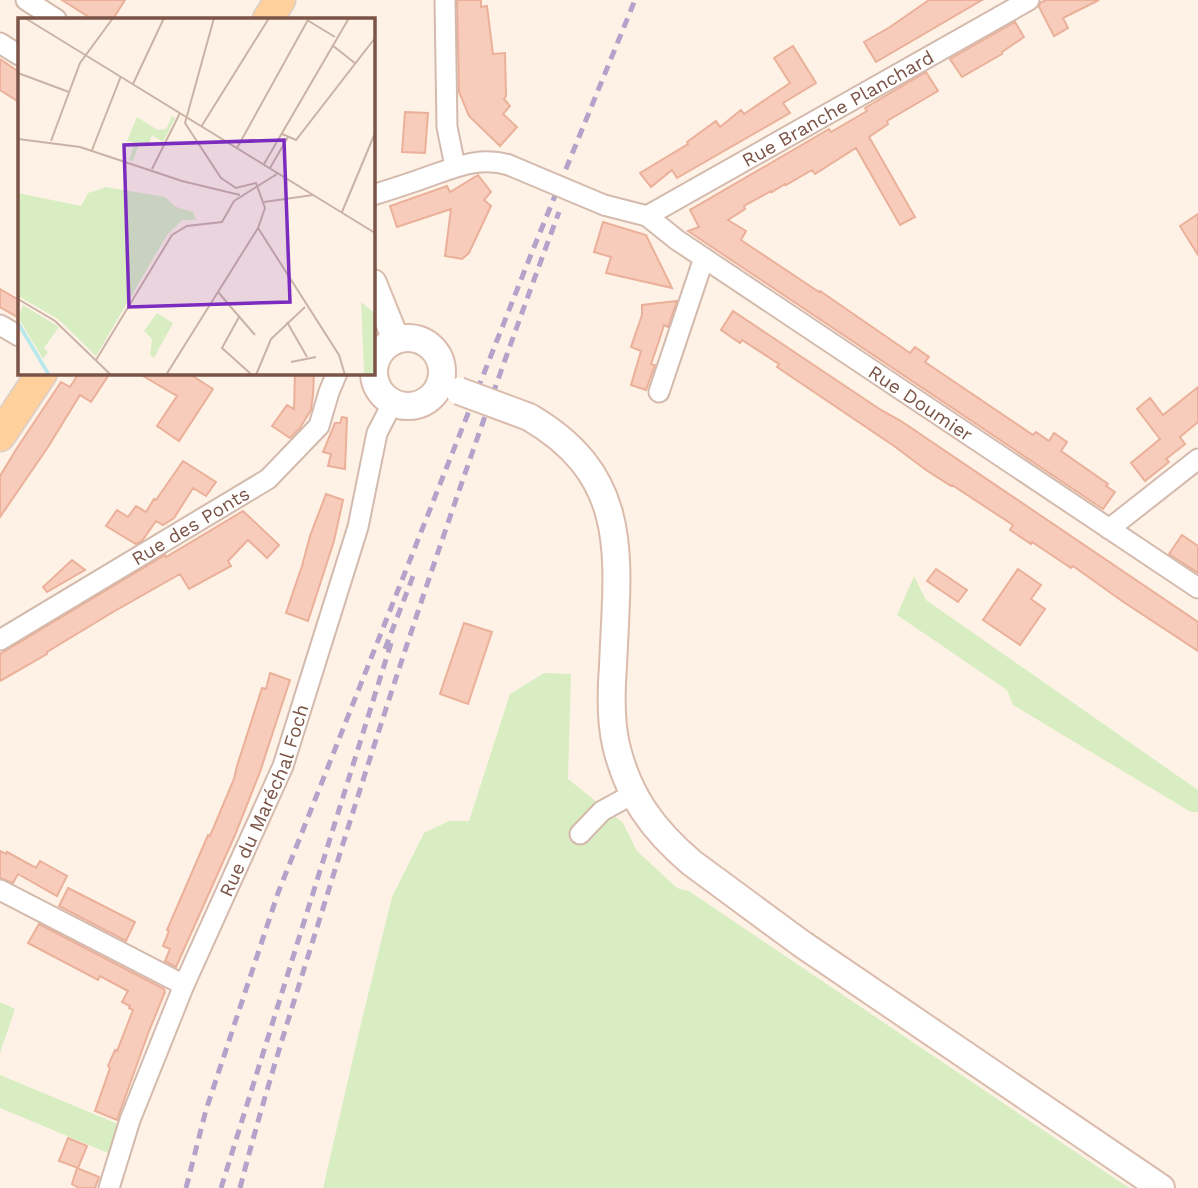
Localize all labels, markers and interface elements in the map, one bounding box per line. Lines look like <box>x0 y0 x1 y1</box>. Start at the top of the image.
inset map <box>18 18 374 374</box>
street label: Rue Branche Planchard <box>738 45 938 172</box>
street label: Rue Doumier <box>864 360 977 446</box>
street label: Rue des Ponts <box>127 482 254 570</box>
street label: Rue du Maréchal Foch <box>214 701 314 900</box>

